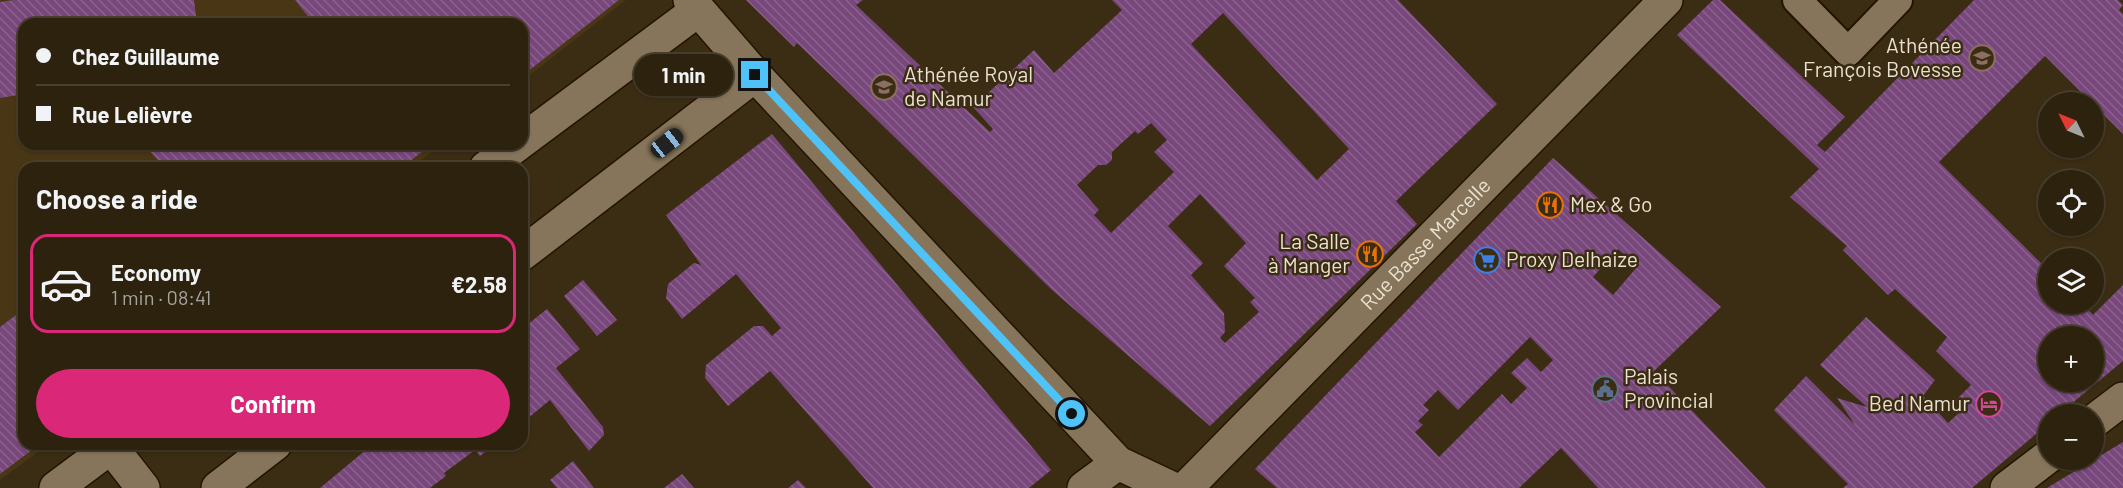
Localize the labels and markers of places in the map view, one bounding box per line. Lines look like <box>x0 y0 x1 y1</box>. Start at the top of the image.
place label: Athénée François Bovesse <box>1803 32 1962 81</box>
school or university icon: Athénée François Bovesse <box>1967 43 1997 73</box>
place label: Athénée Royal de Namur <box>904 61 1033 110</box>
school or university icon: Athénée Royal de Namur <box>869 72 899 102</box>
restaurant icon: Mex & Go <box>1535 190 1565 220</box>
place label: Mex & Go <box>1570 191 1652 216</box>
place label: La Salle à Manger <box>1268 228 1350 277</box>
restaurant icon: La Salle à Manger <box>1355 239 1385 269</box>
supermarket icon: Proxy Delhaize <box>1472 245 1502 275</box>
place label: Proxy Delhaize <box>1506 246 1638 271</box>
place label: Palais Provincial <box>1624 363 1713 412</box>
public building icon: Palais Provincial <box>1590 374 1620 404</box>
hotel icon: Bed Namur <box>1974 389 2004 419</box>
place label: Bed Namur <box>1869 390 1970 415</box>

